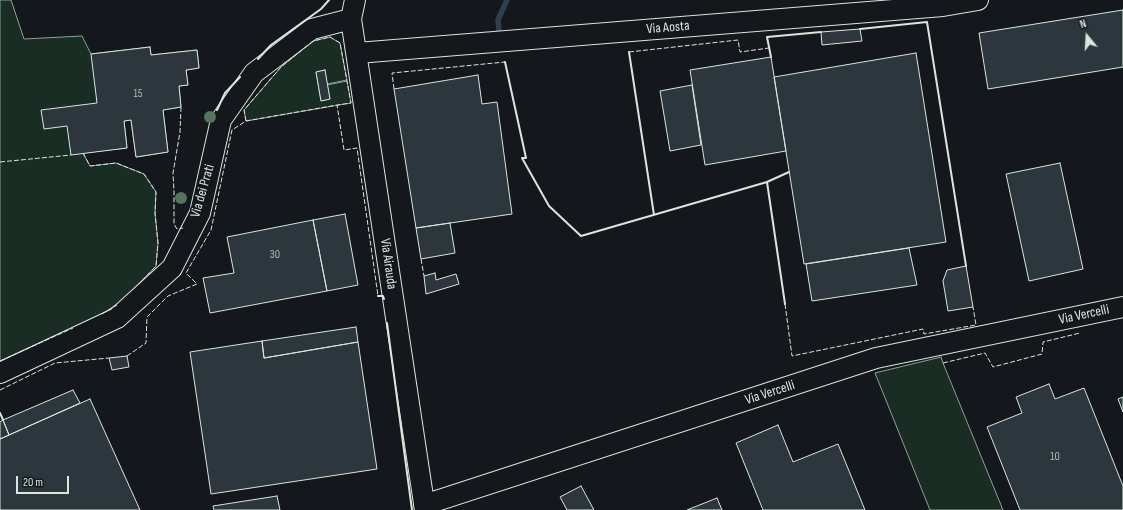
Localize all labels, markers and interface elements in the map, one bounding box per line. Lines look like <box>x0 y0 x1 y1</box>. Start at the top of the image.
north arrow <box>1067 16 1107 56</box>
text: N <box>1078 17 1088 31</box>
street label: Via Aosta <box>646 18 690 38</box>
house number: 15 <box>133 87 143 101</box>
street label: Via dei Prati <box>187 162 219 220</box>
street label: Via Airauda <box>376 237 400 291</box>
house number: 30 <box>270 248 280 262</box>
street label: Via Vercelli <box>1057 301 1111 329</box>
street label: Via Vercelli <box>743 377 797 409</box>
house number: 10 <box>1050 450 1060 464</box>
scale bar <box>18 468 71 494</box>
text: 20 m <box>23 475 43 490</box>

